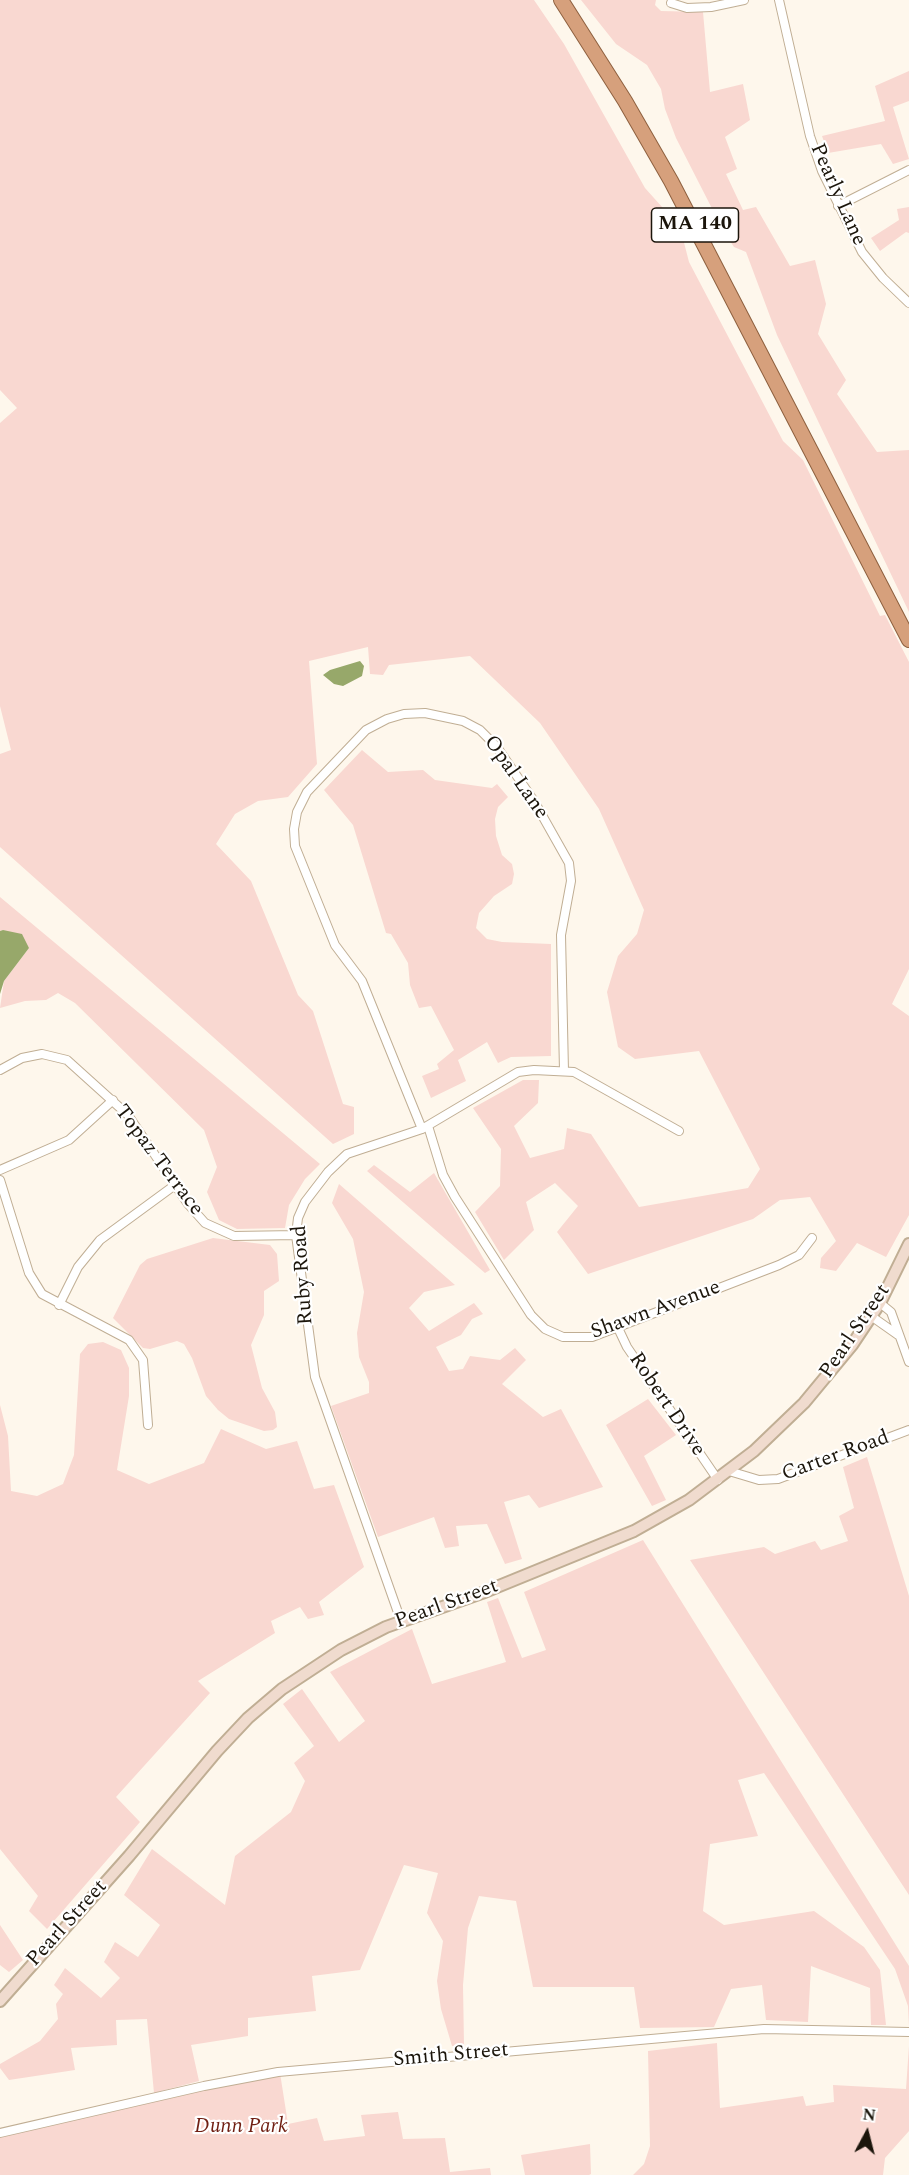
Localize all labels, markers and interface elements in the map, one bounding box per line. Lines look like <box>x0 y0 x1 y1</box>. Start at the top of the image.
street label: Pearly Lane <box>803 140 871 250</box>
road number: MA 140 <box>652 208 738 242</box>
street label: Opal Lane <box>477 731 553 825</box>
street label: Topaz Terrace <box>108 1100 208 1222</box>
street label: Ruby Road <box>288 1224 320 1326</box>
street label: Shawn Avenue <box>588 1276 724 1346</box>
street label: Pearl Street <box>815 1280 897 1384</box>
street label: Robert Drive <box>622 1348 710 1462</box>
street label: Carter Road <box>779 1426 893 1488</box>
street label: Pearl Street <box>392 1575 502 1635</box>
street label: Pearl Street <box>22 1875 114 1973</box>
street label: Smith Street <box>392 2038 510 2074</box>
text: N <box>861 2102 877 2128</box>
north arrow <box>837 2103 897 2163</box>
park label: Dunn Park <box>194 2115 288 2141</box>

